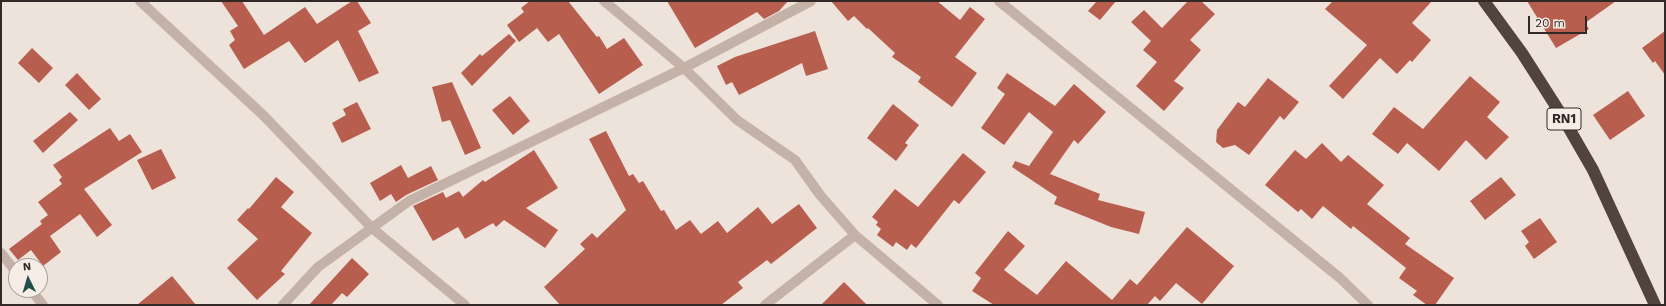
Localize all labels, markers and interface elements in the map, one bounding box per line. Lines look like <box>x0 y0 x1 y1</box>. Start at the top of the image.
scale bar <box>1530 8 1589 34</box>
text: 20 m <box>1535 16 1565 30</box>
road number: RN1 <box>1547 108 1581 130</box>
north arrow <box>8 258 48 298</box>
text: N <box>22 260 32 273</box>

